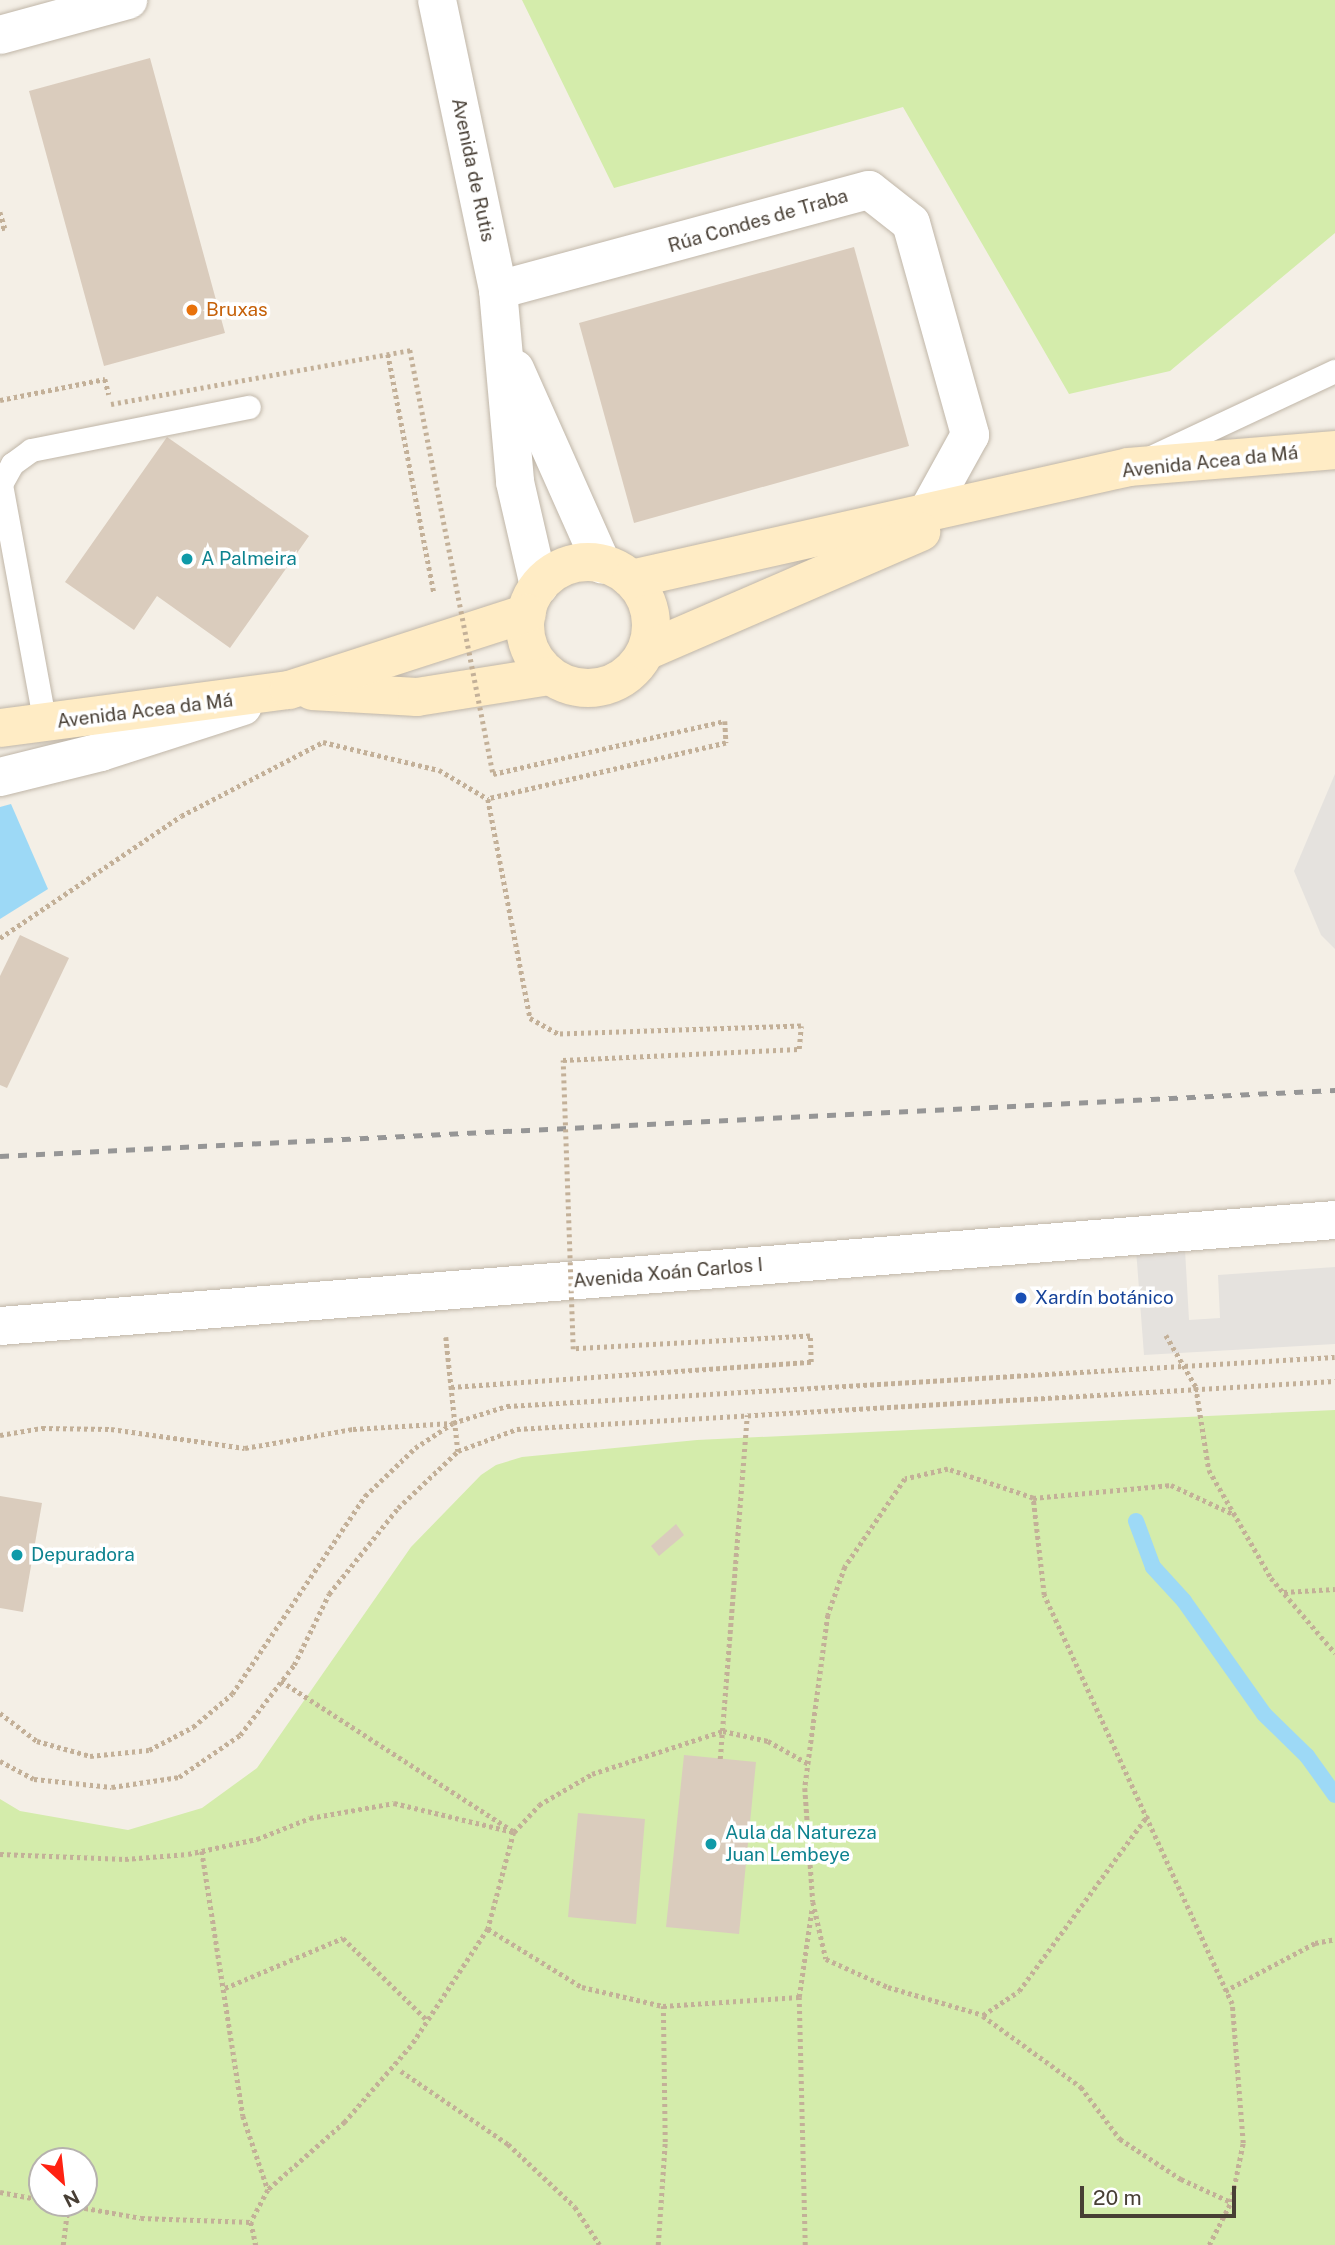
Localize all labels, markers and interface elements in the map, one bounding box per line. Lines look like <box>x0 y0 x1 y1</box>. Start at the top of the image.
street label: Avenida de Rutis <box>447 96 499 244</box>
street label: Rúa Condes de Traba <box>665 184 851 258</box>
place label: Bruxas <box>206 299 268 321</box>
marker: Bruxas <box>184 302 200 318</box>
street label: Avenida Acea da Má <box>1120 441 1300 483</box>
place label: A Palmeira <box>201 548 297 570</box>
marker: A Palmeira <box>179 551 195 567</box>
street label: Avenida Acea da Má <box>55 689 235 733</box>
street label: Avenida Xoán Carlos I <box>572 1253 764 1293</box>
place label: Xardín botánico <box>1035 1287 1174 1309</box>
marker: Xardín botánico <box>1013 1290 1029 1306</box>
place label: Depuradora <box>31 1544 135 1566</box>
marker: Depuradora <box>9 1547 25 1563</box>
place label: Aula da Natureza Juan Lembeye <box>725 1822 877 1866</box>
marker: Aula da Natureza Juan Lembeye <box>703 1836 719 1852</box>
north arrow <box>28 2147 98 2217</box>
scale bar <box>1083 2172 1239 2216</box>
text: 20 m <box>1093 2185 1142 2210</box>
text: N <box>60 2186 83 2212</box>

